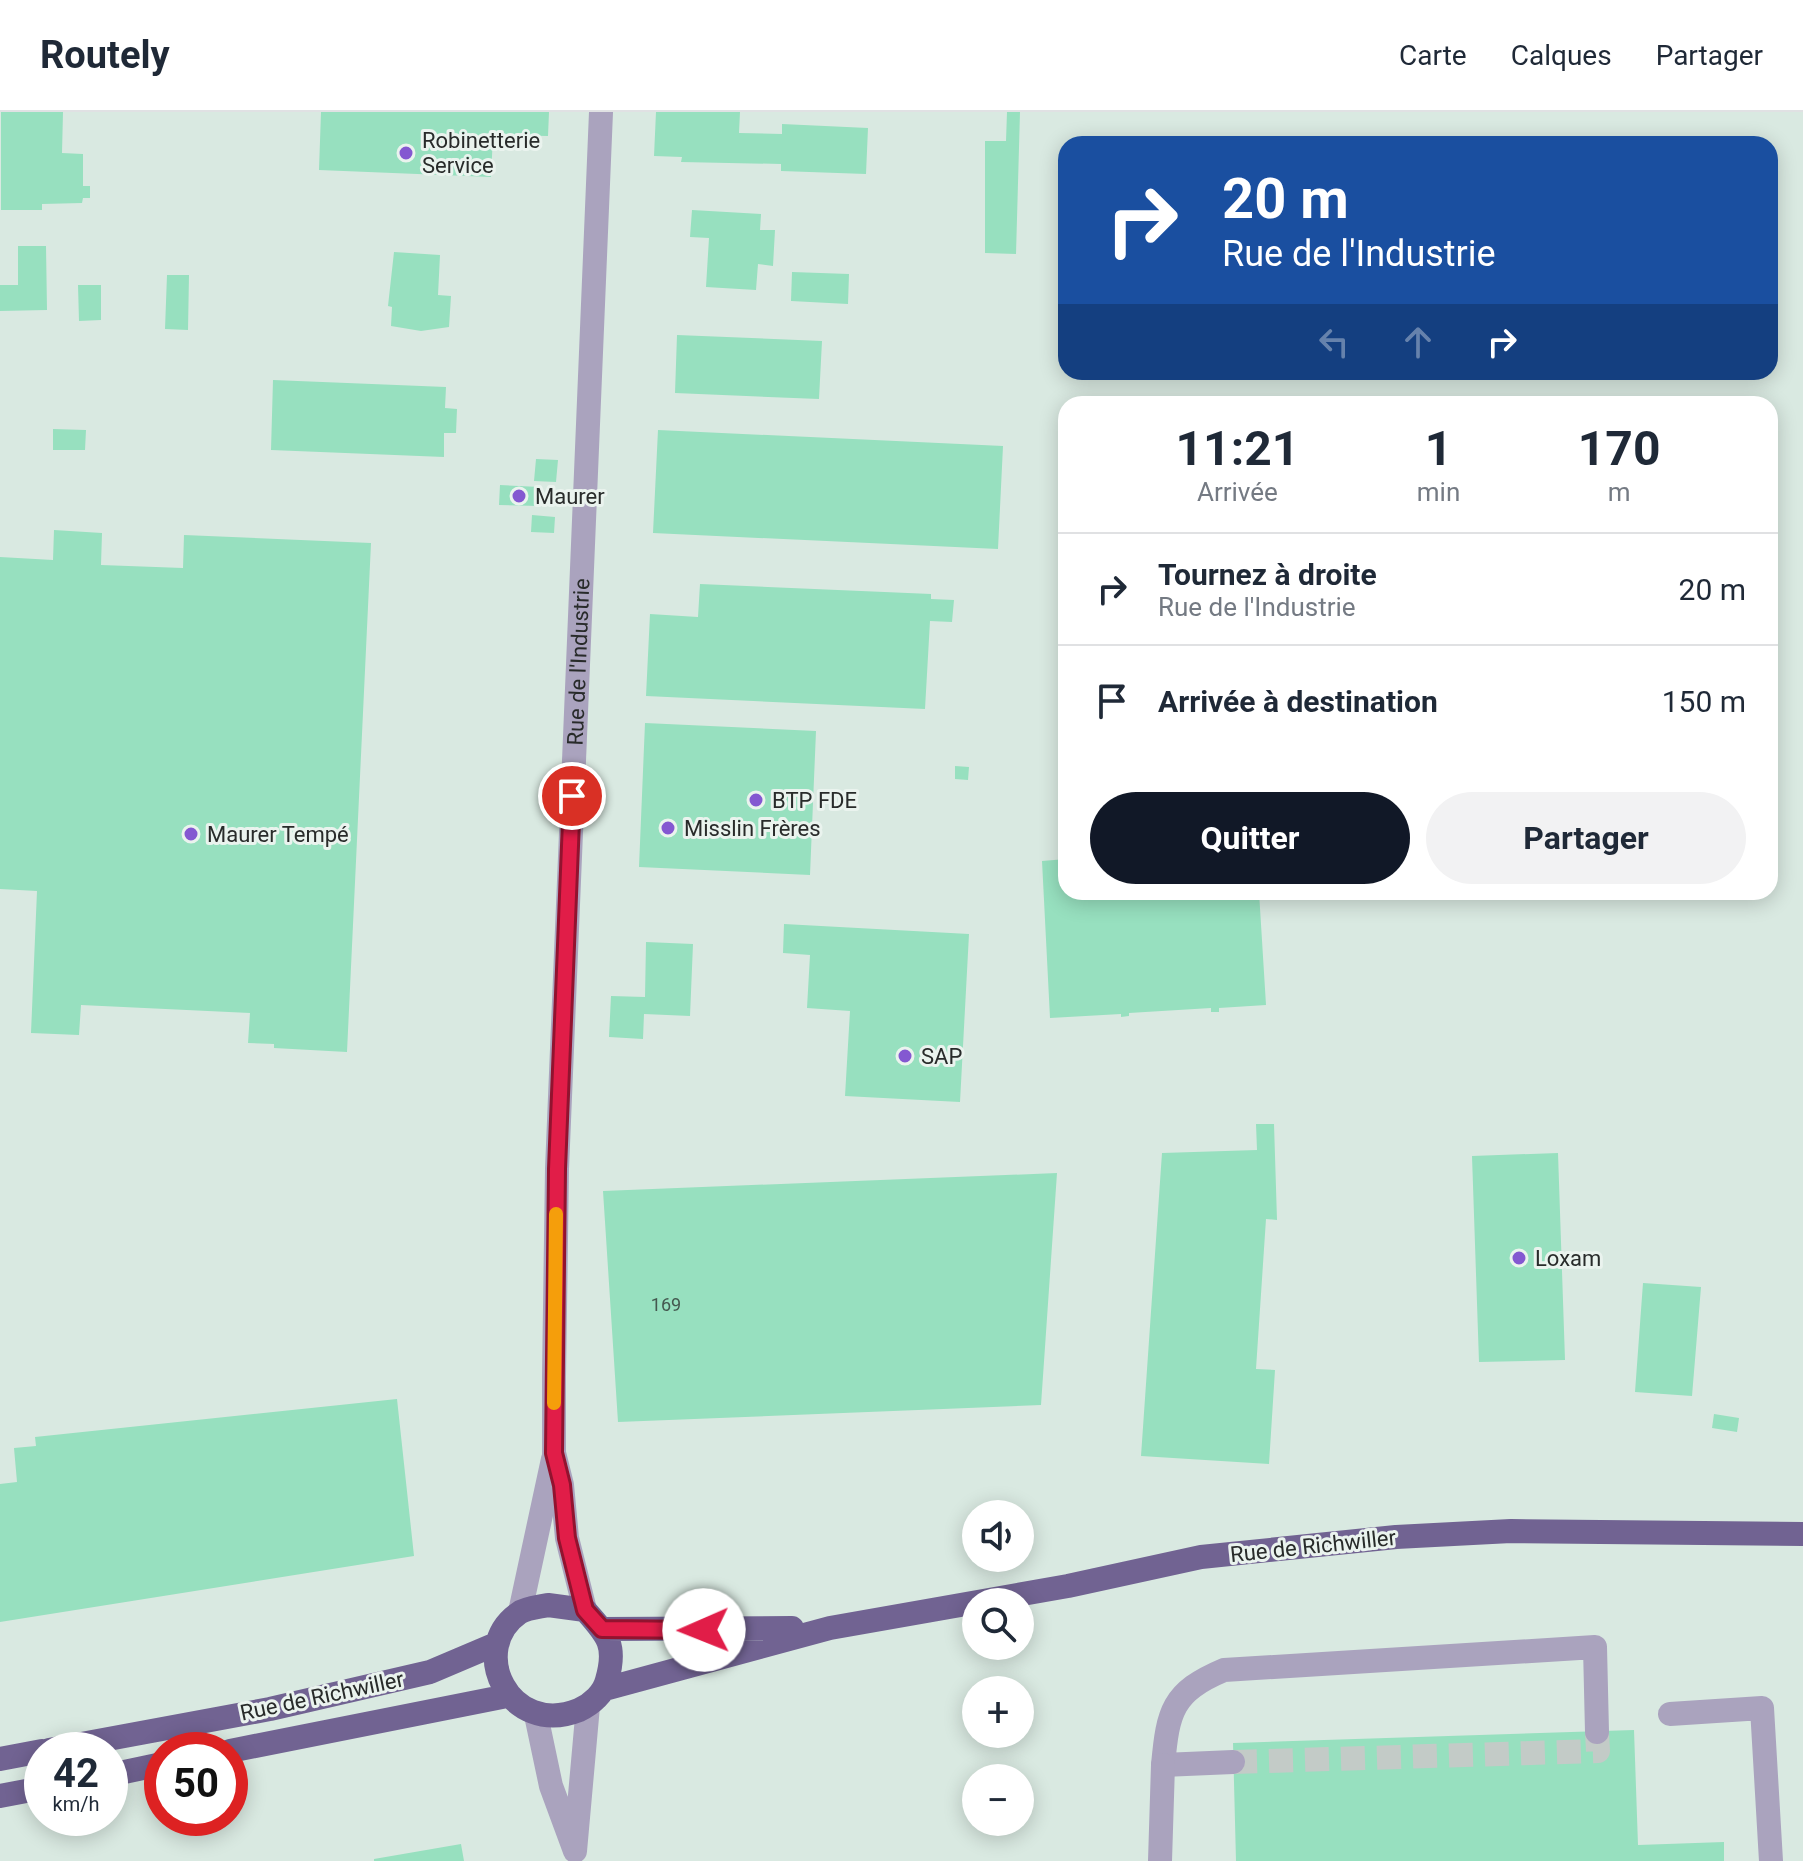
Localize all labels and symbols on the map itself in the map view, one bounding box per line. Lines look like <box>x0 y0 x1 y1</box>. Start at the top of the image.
place label: Robinetterie Service <box>422 128 540 178</box>
marker: Robinetterie Service <box>397 144 415 162</box>
place label: Maurer <box>535 484 605 509</box>
marker: Maurer <box>510 487 528 505</box>
street label: Rue de l'Industrie <box>562 578 594 746</box>
pin <box>538 762 606 830</box>
place label: BTP FDE <box>772 788 857 813</box>
marker: BTP FDE <box>747 791 765 809</box>
place label: Misslin Frères <box>684 816 821 841</box>
marker: Misslin Frères <box>659 819 677 837</box>
place label: Maurer Tempé <box>207 822 349 847</box>
marker: Maurer Tempé <box>182 825 200 843</box>
place label: SAP <box>921 1044 962 1069</box>
marker: SAP <box>896 1047 914 1065</box>
place label: Loxam <box>1535 1246 1601 1271</box>
marker: Loxam <box>1510 1249 1528 1267</box>
house number: 169 <box>651 1294 681 1315</box>
street label: Rue de Richwiller <box>1229 1525 1398 1567</box>
position arrow <box>662 1588 746 1672</box>
street label: Rue de Richwiller <box>238 1666 407 1726</box>
speed limit sign: 50 <box>144 1732 248 1836</box>

